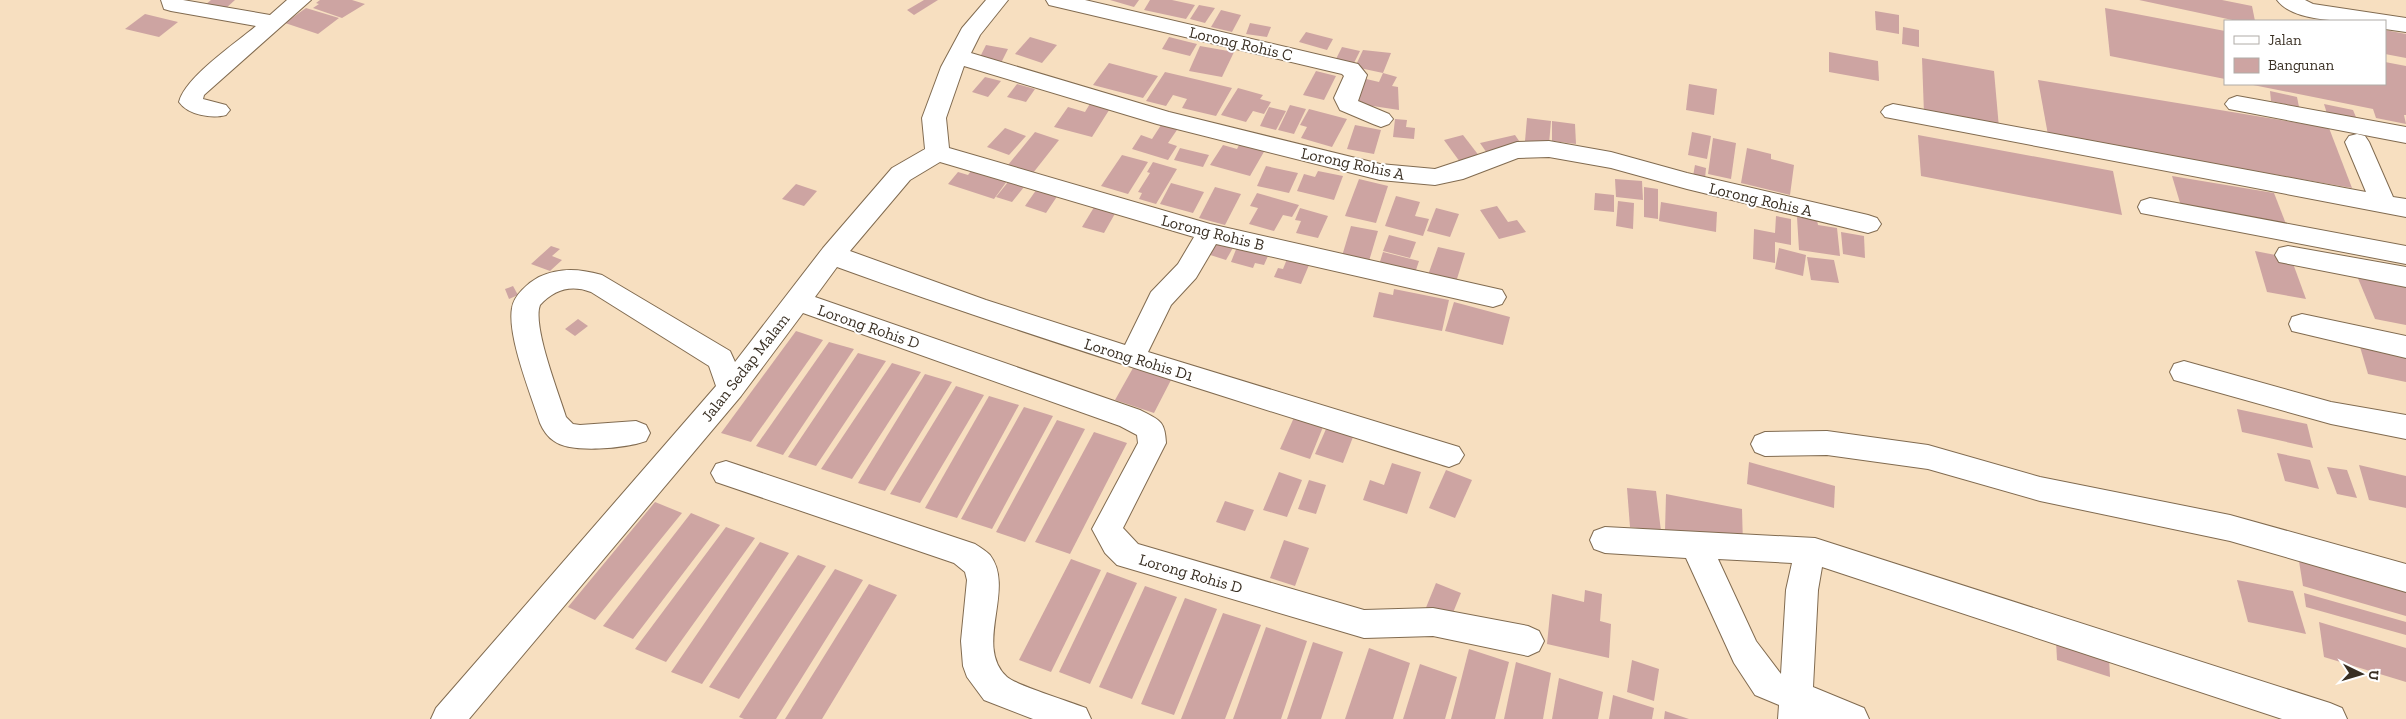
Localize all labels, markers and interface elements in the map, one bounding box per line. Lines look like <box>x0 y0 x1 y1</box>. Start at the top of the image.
legend <box>2224 20 2386 85</box>
street label: Lorong Rohis C <box>1187 22 1295 65</box>
text: Jalan <box>2268 31 2302 49</box>
text: Bangunan <box>2268 56 2334 74</box>
street label: Lorong Rohis A <box>1299 143 1407 184</box>
street label: Lorong Rohis A <box>1707 178 1815 221</box>
street label: Lorong Rohis B <box>1160 211 1266 254</box>
street label: Lorong Rohis D <box>815 300 922 353</box>
street label: Jalan Sedap Malam <box>697 309 794 425</box>
street label: Lorong Rohis D1 <box>1082 334 1196 385</box>
street label: Lorong Rohis D <box>1137 550 1245 597</box>
north arrow <box>2336 649 2386 699</box>
text: U <box>2365 669 2382 681</box>

